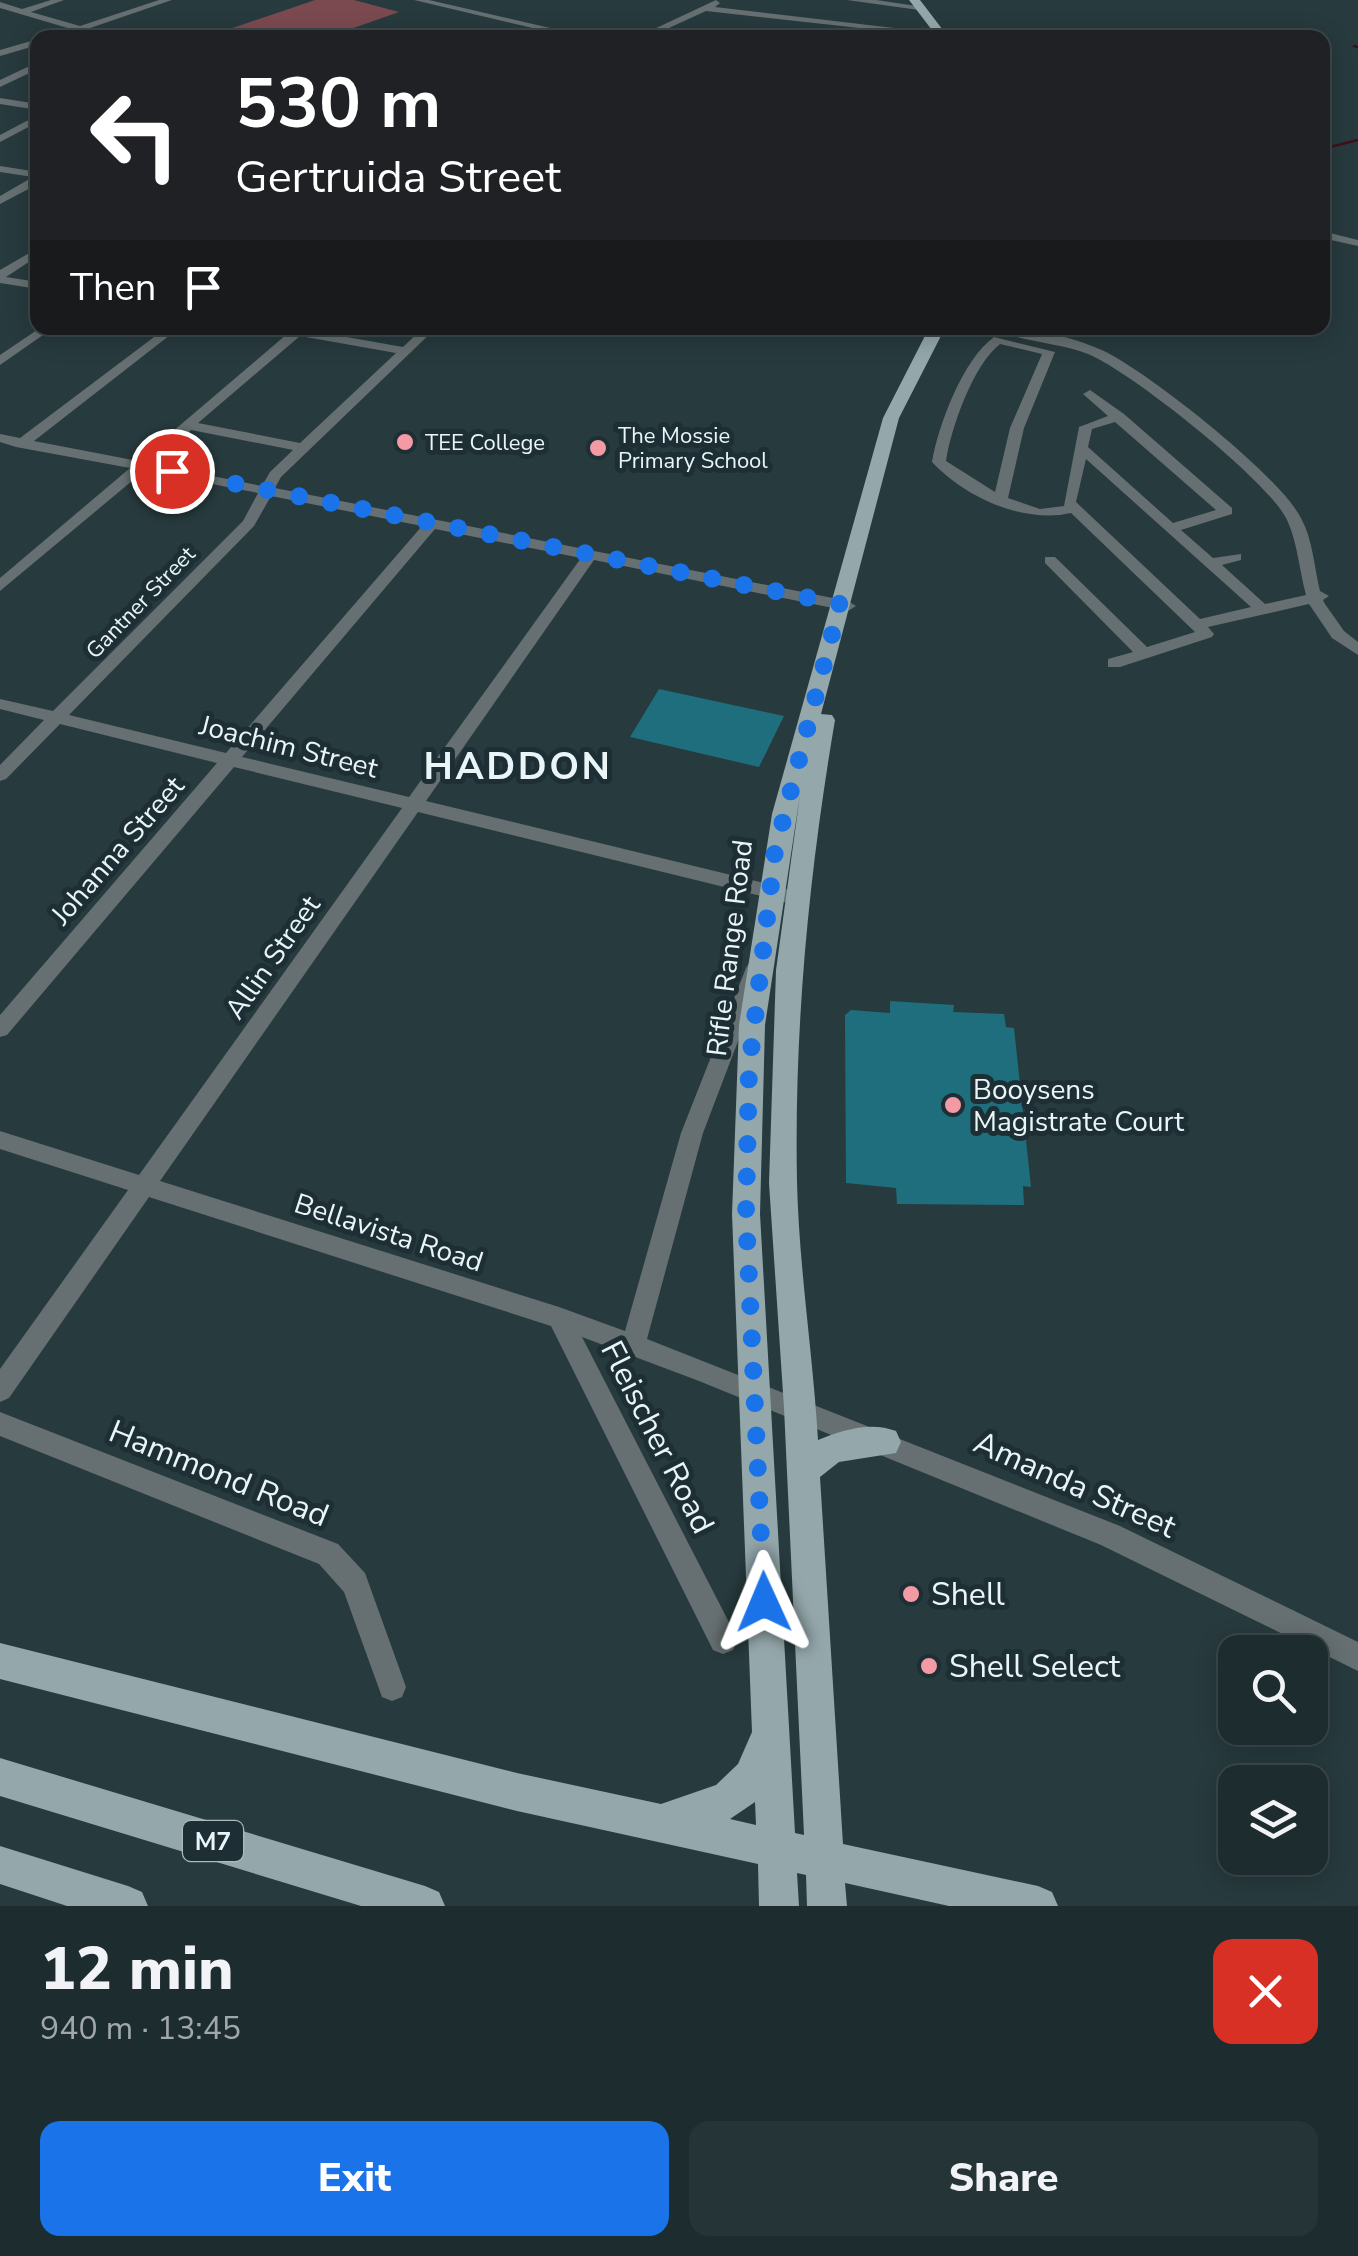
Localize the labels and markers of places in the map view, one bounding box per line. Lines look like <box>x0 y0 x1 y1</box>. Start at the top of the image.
place label: The Mossie Primary School <box>618 421 768 476</box>
place label: TEE College <box>425 428 545 458</box>
pin <box>130 429 215 514</box>
marker: TEE College <box>394 431 416 453</box>
marker: The Mossie Primary School <box>587 437 609 459</box>
place label: Booysens Magistrate Court <box>973 1071 1184 1141</box>
marker: Booysens Magistrate Court <box>942 1094 964 1116</box>
place label: Shell <box>931 1573 1005 1616</box>
marker: Shell <box>900 1583 922 1605</box>
place label: Shell Select <box>949 1645 1121 1688</box>
marker: Shell Select <box>918 1655 940 1677</box>

